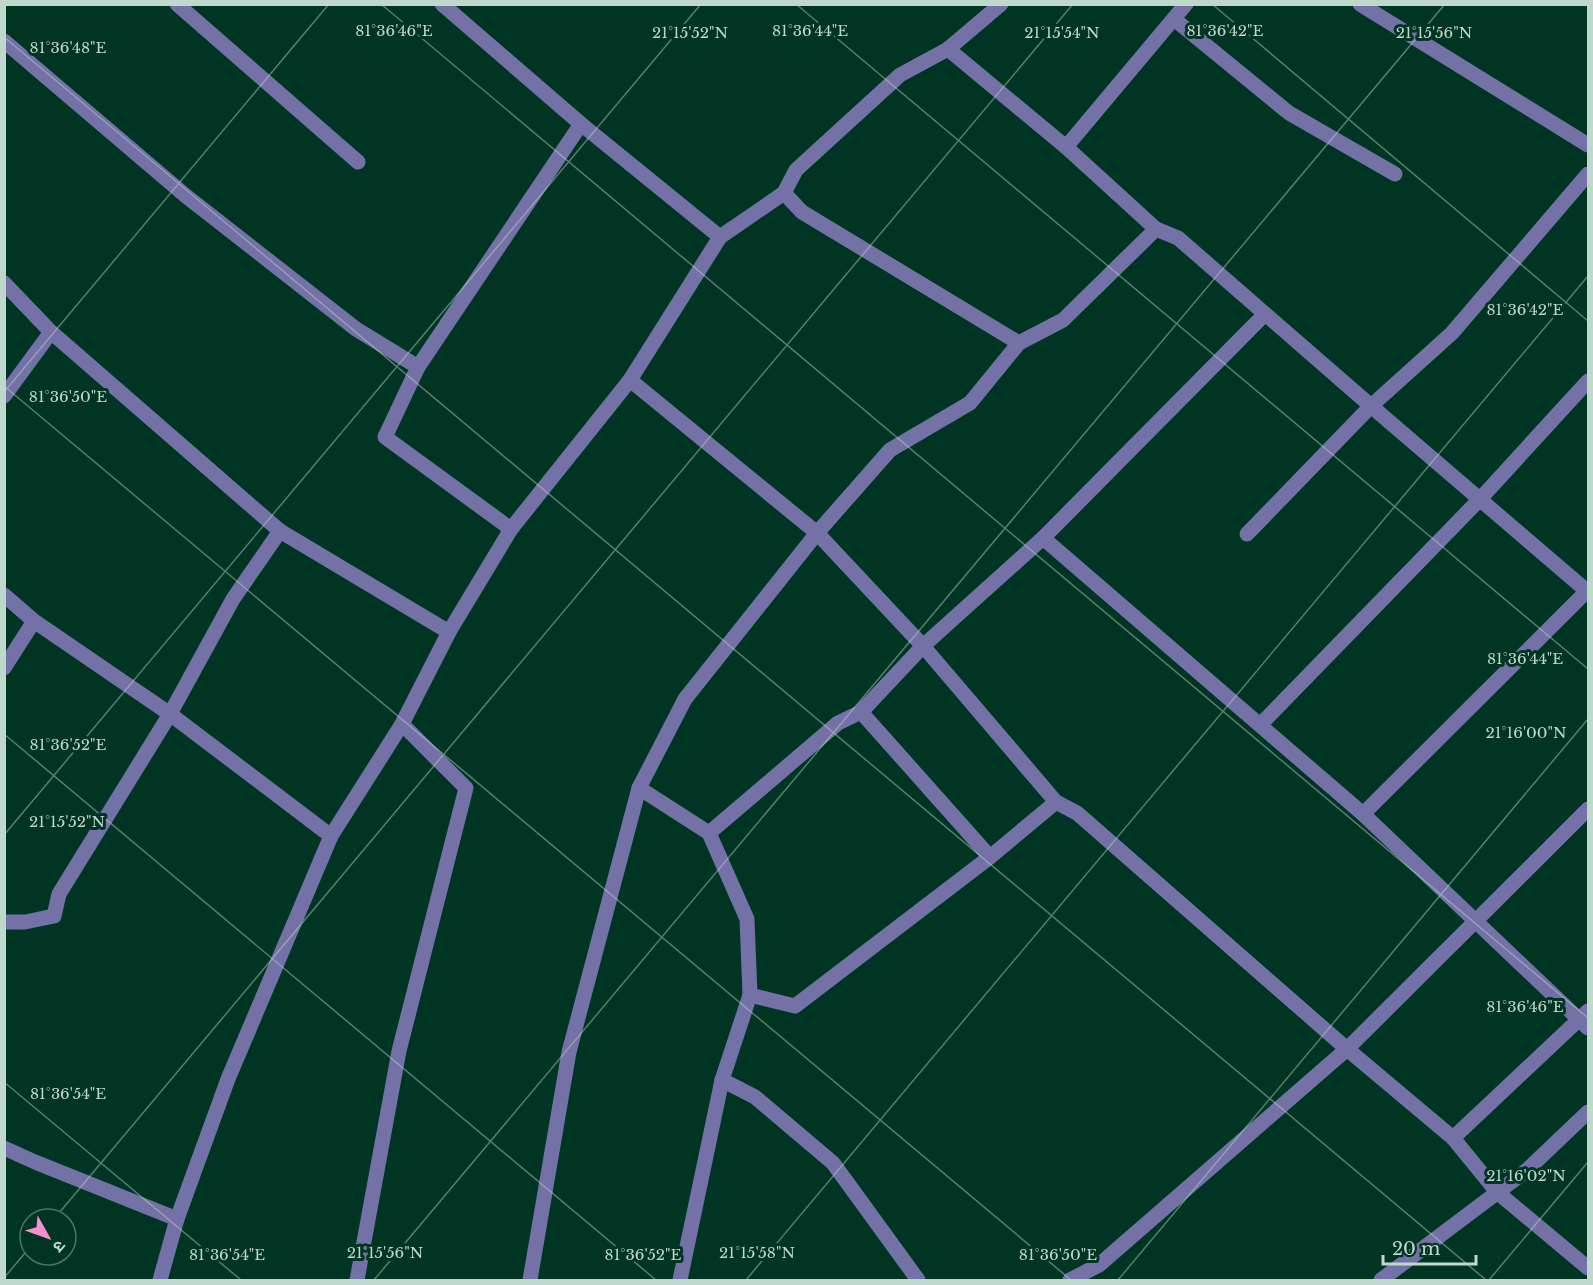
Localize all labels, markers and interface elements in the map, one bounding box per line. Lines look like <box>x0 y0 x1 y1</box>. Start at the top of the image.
text: 81°36'46"E <box>355 21 433 40</box>
text: 81°36'44"E <box>772 21 848 40</box>
text: 81°36'42"E <box>1187 21 1264 40</box>
text: 21°15'52"N <box>652 23 728 42</box>
text: 21°15'54"N <box>1024 23 1100 42</box>
text: 21°15'56"N <box>1396 23 1472 42</box>
text: 81°36'48"E <box>30 38 106 57</box>
text: 81°36'42"E <box>1487 300 1564 319</box>
text: 81°36'50"E <box>29 387 107 406</box>
text: 81°36'44"E <box>1487 649 1563 668</box>
text: 21°16'00"N <box>1485 723 1567 742</box>
text: 81°36'52"E <box>30 735 107 754</box>
text: 21°15'52"N <box>29 812 105 831</box>
text: 81°36'46"E <box>1486 997 1564 1016</box>
text: 81°36'54"E <box>30 1084 106 1103</box>
text: 21°16'02"N <box>1486 1166 1566 1185</box>
north arrow <box>18 1207 78 1267</box>
scale bar <box>1383 1228 1476 1266</box>
text: उ <box>48 1237 70 1257</box>
text: 20 m <box>1392 1238 1440 1260</box>
text: 21°15'56"N <box>347 1243 423 1262</box>
text: 21°15'58"N <box>719 1243 795 1262</box>
text: 81°36'54"E <box>189 1245 265 1264</box>
text: 81°36'52"E <box>605 1245 682 1264</box>
text: 81°36'50"E <box>1019 1245 1097 1264</box>

